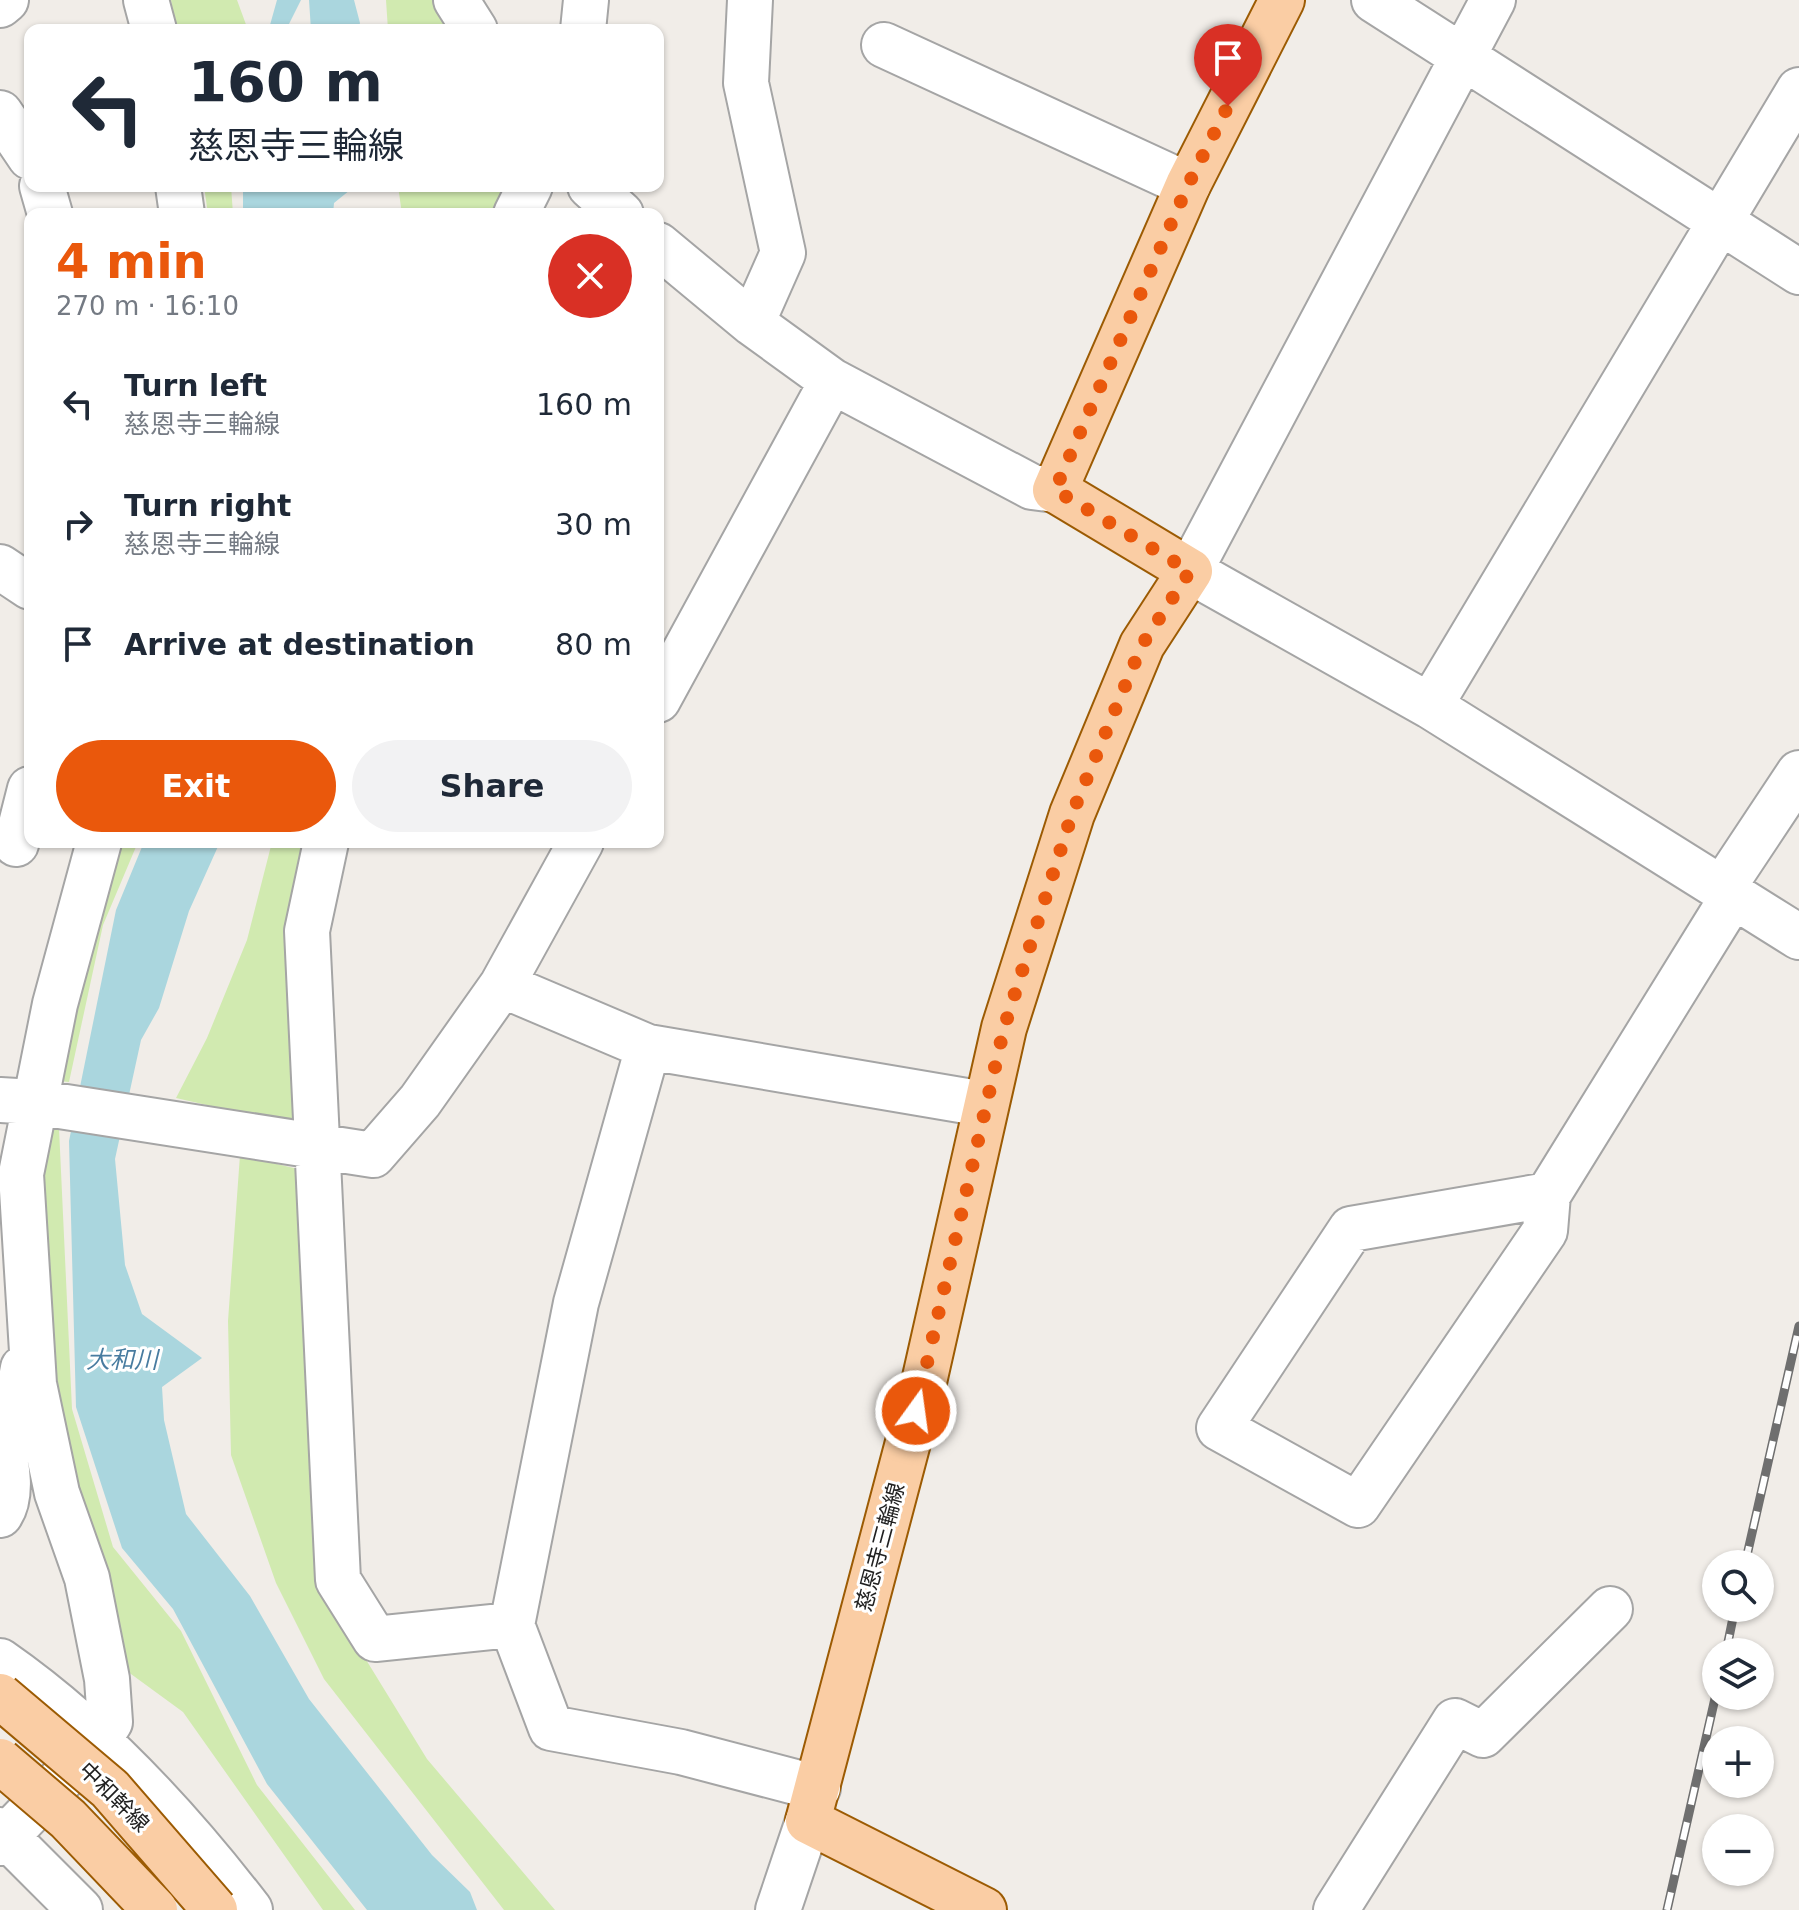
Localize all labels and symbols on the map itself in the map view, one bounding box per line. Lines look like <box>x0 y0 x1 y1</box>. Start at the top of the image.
pin <box>1194 24 1262 106</box>
water label: 大和川 <box>86 1346 161 1374</box>
position arrow <box>874 1369 958 1453</box>
street label: 慈恩寺三輪線 <box>851 1480 909 1614</box>
street label: 中和幹線 <box>74 1757 154 1837</box>

